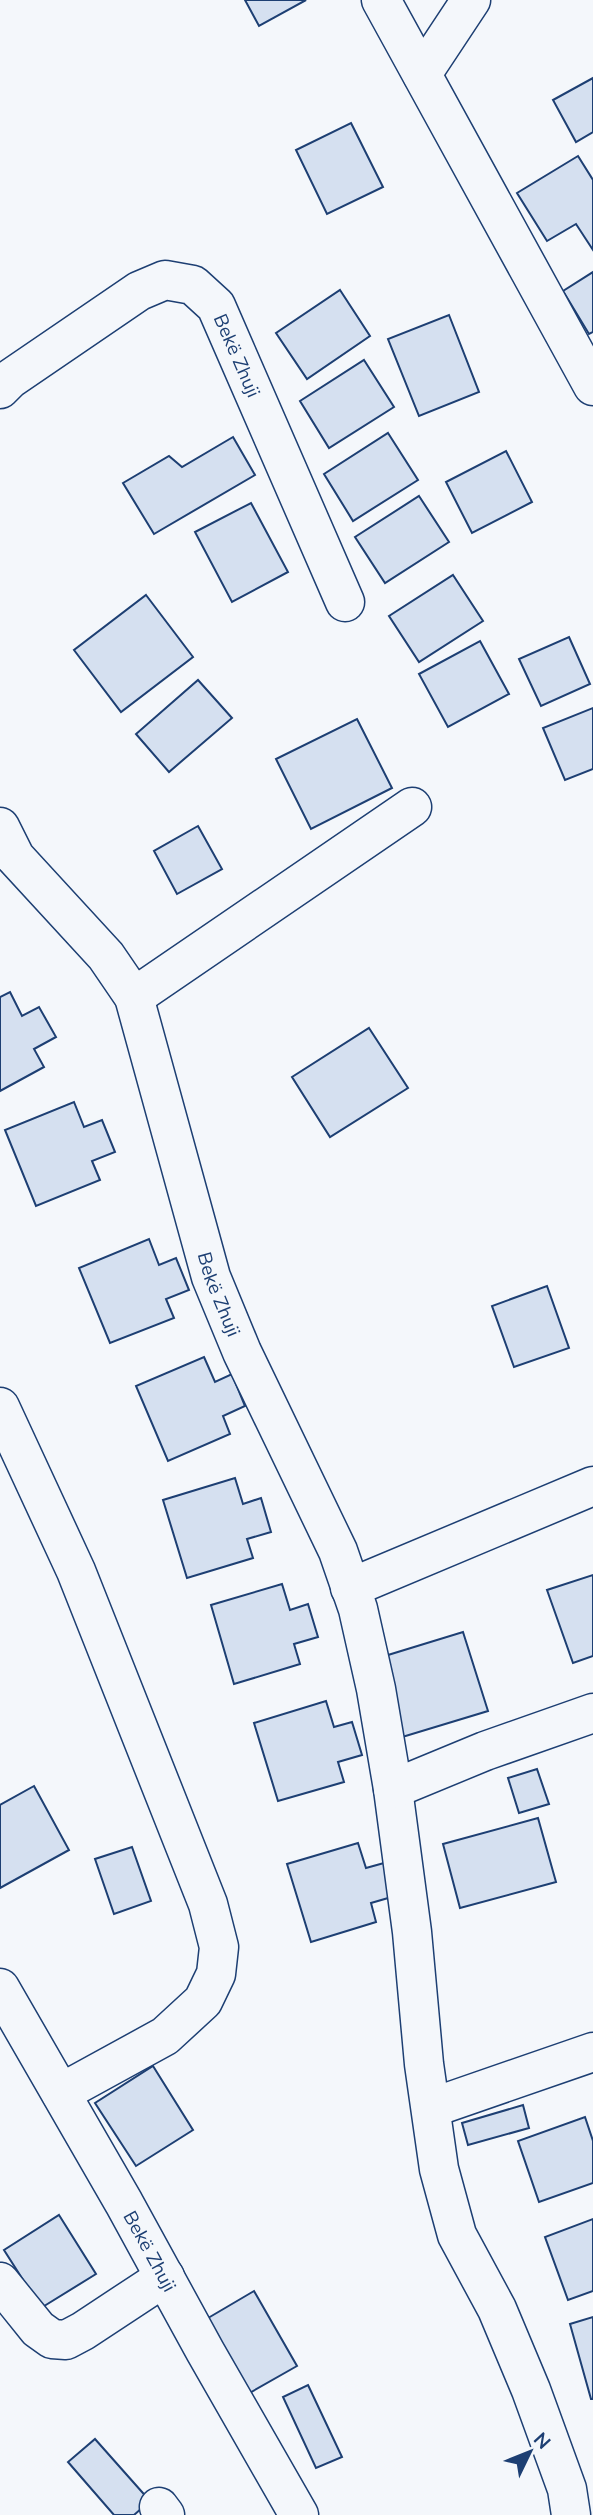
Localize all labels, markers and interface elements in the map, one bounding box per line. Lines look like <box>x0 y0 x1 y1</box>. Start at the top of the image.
street label: Bekë Zhuji <box>207 310 266 402</box>
street label: Bekë Zhuji <box>191 1249 246 1341</box>
street label: Bekë Zhuji <box>117 2206 182 2297</box>
north arrow <box>495 2417 565 2487</box>
text: N <box>527 2427 556 2455</box>

